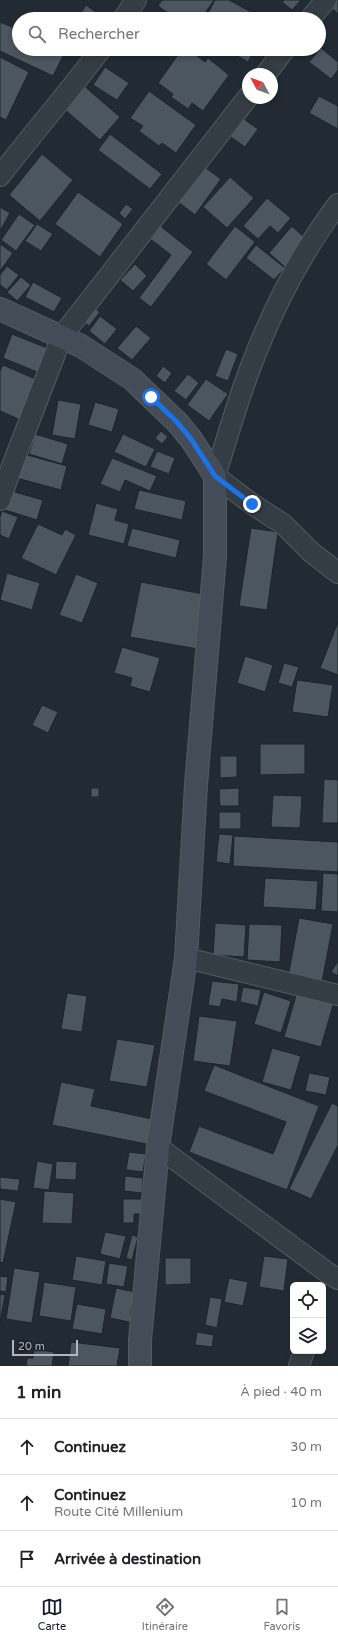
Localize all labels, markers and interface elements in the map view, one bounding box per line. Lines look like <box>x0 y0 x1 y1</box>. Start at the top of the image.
search box <box>12 12 326 56</box>
icon: search <box>26 23 48 45</box>
text: Rechercher <box>58 25 140 43</box>
north arrow <box>242 68 278 104</box>
route start <box>142 388 160 406</box>
route end <box>243 495 261 513</box>
map controls <box>290 1282 326 1354</box>
button: locate <box>290 1282 326 1318</box>
button: layers <box>290 1318 326 1354</box>
scale bar <box>12 1338 78 1357</box>
text: 20 m <box>18 1340 45 1353</box>
text: 1 min <box>16 1382 61 1403</box>
text: À pied · 40 m <box>240 1384 322 1400</box>
icon: ahead <box>16 1436 38 1458</box>
text: Continuez <box>54 1438 126 1456</box>
text: 30 m <box>290 1439 322 1455</box>
text: Continuez <box>54 1486 126 1504</box>
icon: ahead <box>16 1492 38 1514</box>
text: 10 m <box>290 1495 322 1511</box>
text: Route Cité Millenium <box>54 1504 183 1520</box>
icon: arrive <box>16 1548 38 1570</box>
text: Arrivée à destination <box>54 1550 201 1568</box>
tab: Carte <box>38 1596 66 1633</box>
tab: Itinéraire <box>142 1596 188 1633</box>
tab: Favoris <box>264 1596 300 1633</box>

